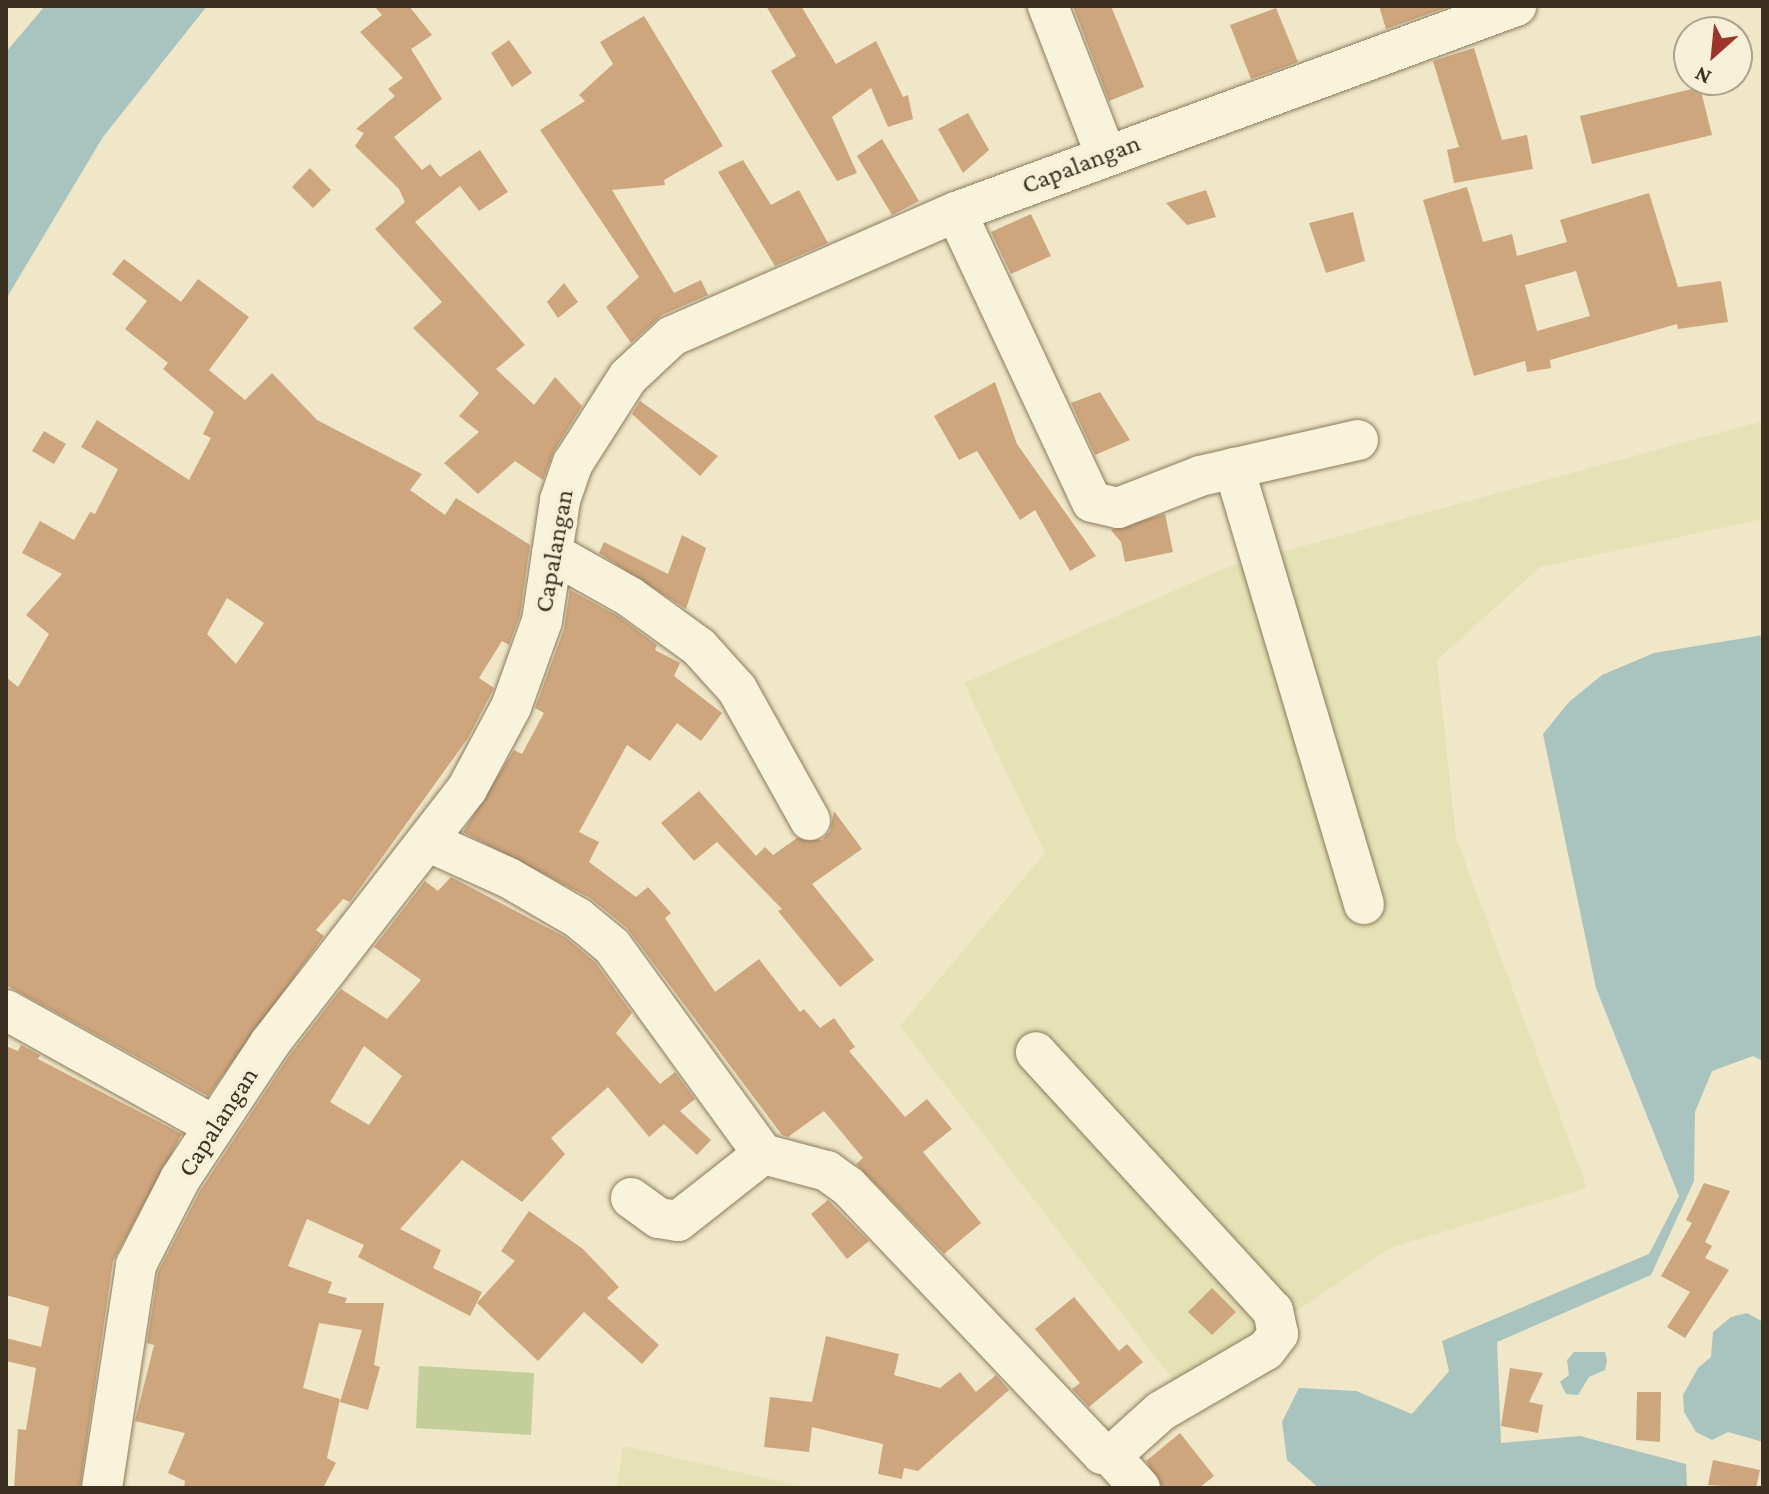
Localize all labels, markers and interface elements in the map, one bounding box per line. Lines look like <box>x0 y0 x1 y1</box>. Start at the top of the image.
north arrow <box>1673 16 1753 96</box>
text: N <box>1690 62 1715 91</box>
street label: Capalangan <box>1017 127 1145 201</box>
street label: Capalangan <box>528 487 580 615</box>
street label: Capalangan <box>171 1061 265 1183</box>

